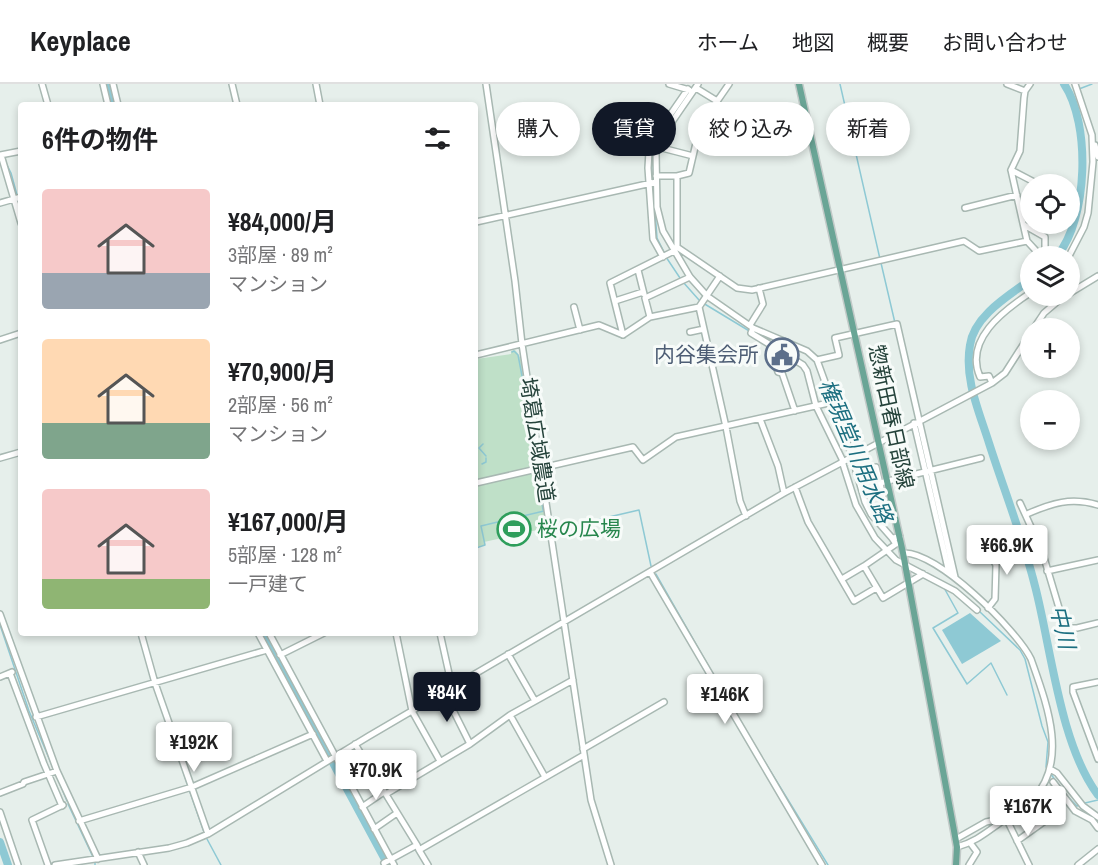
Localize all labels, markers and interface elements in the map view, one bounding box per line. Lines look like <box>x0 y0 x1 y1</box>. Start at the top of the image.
text: Keyplace <box>30 22 131 60</box>
text: ホーム <box>697 28 759 57</box>
text: 地図 <box>792 28 834 57</box>
text: 概要 <box>867 28 909 57</box>
text: お問い合わせ <box>942 28 1068 57</box>
chip: 購入 <box>496 102 580 156</box>
chip: 賃貸 <box>592 102 676 156</box>
chip: 絞り込み <box>688 102 814 156</box>
chip: 新着 <box>826 102 910 156</box>
text: 6件の物件 <box>42 122 158 157</box>
icon: filters <box>421 122 454 155</box>
map controls <box>1020 174 1080 450</box>
button: locate <box>1020 174 1080 234</box>
text: ¥84,000/月 <box>228 204 337 239</box>
icon: home <box>90 213 162 285</box>
text: 3部屋 · 89 m² <box>228 241 333 268</box>
button: layers <box>1020 246 1080 306</box>
text: マンション <box>228 270 328 297</box>
button: + <box>1020 318 1080 378</box>
public building icon: 内谷集会所 <box>764 337 800 373</box>
place label: 内谷集会所 <box>654 340 759 369</box>
street label: 惣新田春日部線 <box>862 342 921 492</box>
text: ¥70,900/月 <box>228 354 337 389</box>
icon: home <box>90 363 162 435</box>
water label: 権現堂川用水路 <box>812 374 901 530</box>
street label: 埼葛広域農道 <box>513 375 562 504</box>
button: − <box>1020 390 1080 450</box>
text: 2部屋 · 56 m² <box>228 391 333 418</box>
text: マンション <box>228 420 328 447</box>
text: ¥167,000/月 <box>228 504 349 539</box>
sports icon: 桜の広場 <box>496 511 532 547</box>
icon: home <box>90 513 162 585</box>
place label: 桜の広場 <box>537 514 621 543</box>
pin: ¥66.9K <box>958 525 1056 576</box>
text: ¥66.9K <box>981 531 1033 558</box>
text: 5部屋 · 128 m² <box>228 541 342 568</box>
text: 一戸建て <box>228 570 308 597</box>
water label: 中川 <box>1043 602 1083 654</box>
pin: ¥84K <box>411 672 483 723</box>
pin: ¥146K <box>683 674 767 725</box>
text: ¥84K <box>427 678 467 705</box>
text: ¥146K <box>701 680 749 707</box>
pin: ¥192K <box>152 722 236 773</box>
text: ¥192K <box>170 728 218 755</box>
pin: ¥70.9K <box>327 750 425 801</box>
text: ¥70.9K <box>350 756 402 783</box>
pin: ¥167K <box>986 786 1070 837</box>
text: ¥167K <box>1004 792 1052 819</box>

